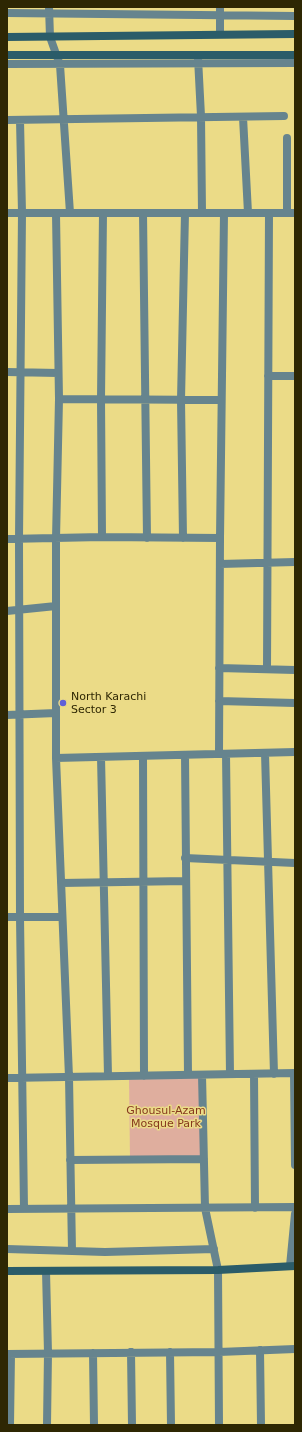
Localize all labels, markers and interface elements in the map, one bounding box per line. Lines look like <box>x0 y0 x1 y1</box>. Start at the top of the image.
place label: North Karachi Sector 3 <box>71 690 146 716</box>
marker: North Karachi Sector 3 <box>58 698 68 708</box>
park label: Ghousul-Azam Mosque Park <box>126 1104 206 1130</box>

